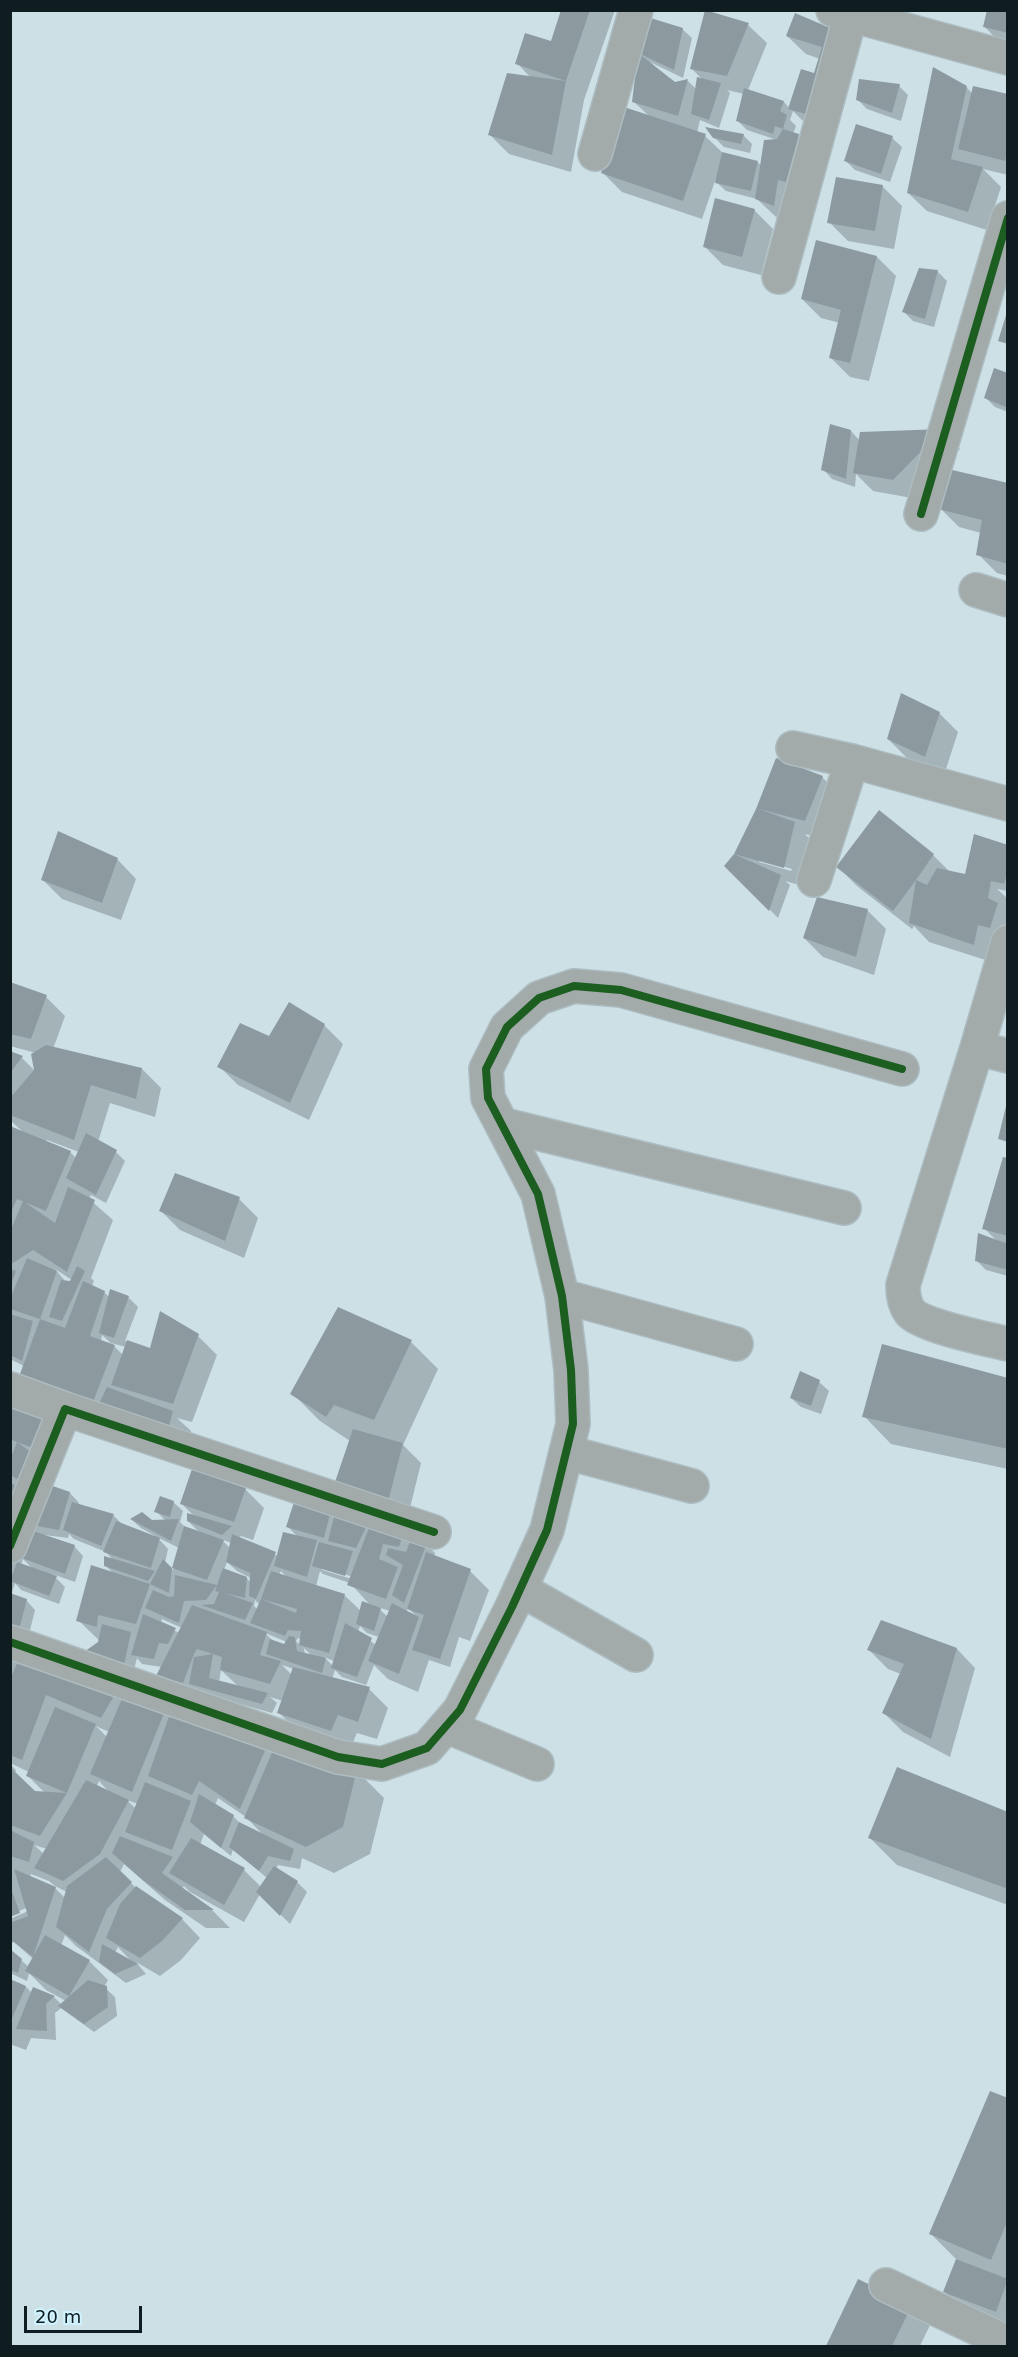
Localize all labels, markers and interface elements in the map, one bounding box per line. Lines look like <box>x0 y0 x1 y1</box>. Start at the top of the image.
scale bar <box>27 2294 146 2332</box>
text: 20 m <box>35 2306 81 2327</box>

